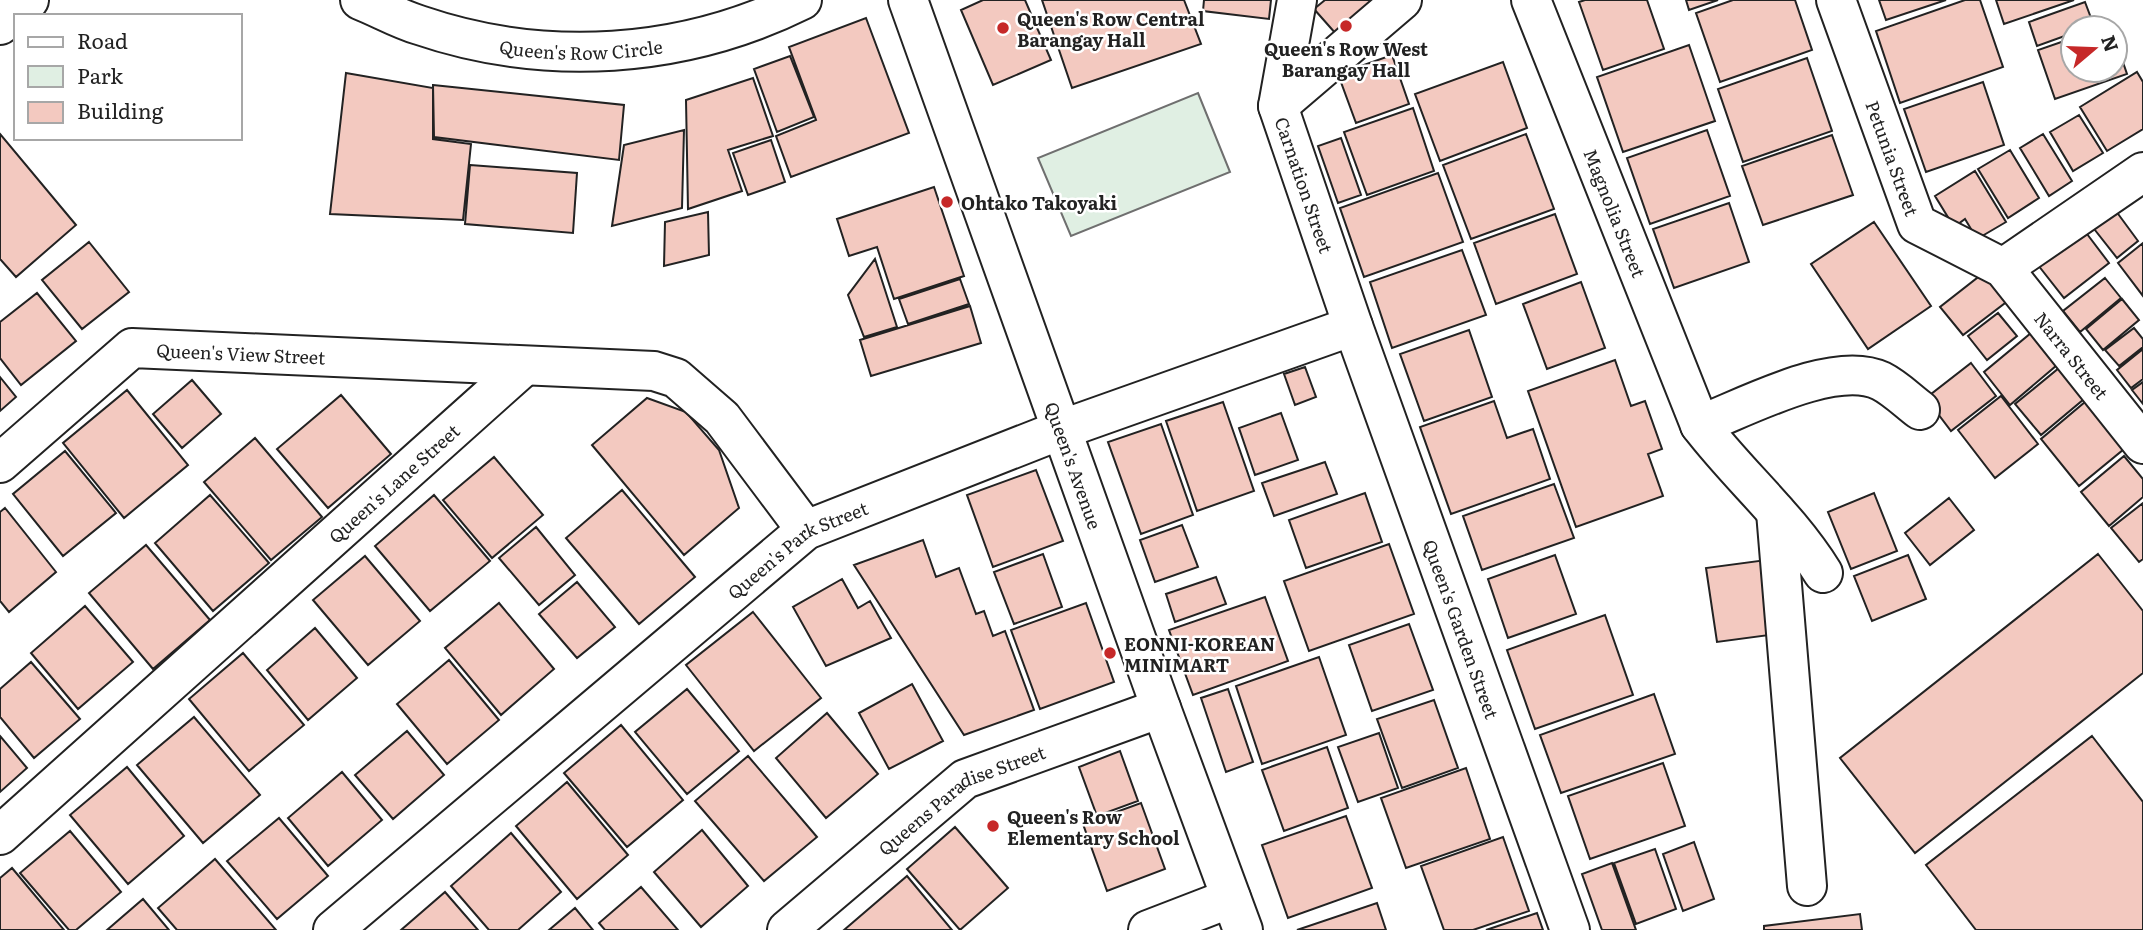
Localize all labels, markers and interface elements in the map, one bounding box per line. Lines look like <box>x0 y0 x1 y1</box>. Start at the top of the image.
place label: Queen's Row Central Barangay Hall <box>1017 5 1205 53</box>
legend <box>14 14 242 140</box>
north arrow <box>2059 14 2129 84</box>
marker: Queen's Row West Barangay Hall <box>1338 18 1354 34</box>
marker: Queen's Row Central Barangay Hall <box>995 20 1011 36</box>
text: Road <box>77 24 128 55</box>
text: N <box>2095 31 2127 55</box>
street label: Queen's Row Circle <box>498 32 664 65</box>
place label: Queen's Row West Barangay Hall <box>1264 35 1428 83</box>
text: Park <box>77 59 123 90</box>
text: Building <box>77 94 164 125</box>
street label: Petunia Street <box>1860 96 1927 220</box>
street label: Carnation Street <box>1269 113 1341 257</box>
street label: Magnolia Street <box>1578 144 1654 282</box>
place label: Ohtako Takoyaki <box>961 189 1118 216</box>
marker: Ohtako Takoyaki <box>939 194 955 210</box>
street label: Narra Street <box>2029 305 2116 405</box>
street label: Queen's View Street <box>156 336 327 370</box>
street label: Queen's Avenue <box>1039 398 1109 533</box>
street label: Queen's Lane Street <box>322 416 465 549</box>
street label: Queen's Park Street <box>721 493 872 605</box>
street label: Queen's Garden Street <box>1417 536 1507 723</box>
place label: EONNI-KOREAN MINIMART <box>1124 630 1275 678</box>
marker: EONNI-KOREAN MINIMART <box>1102 645 1118 661</box>
street label: Queens Paradise Street <box>872 737 1049 861</box>
place label: Queen's Row Elementary School <box>1007 803 1180 851</box>
marker: Queen's Row Elementary School <box>985 818 1001 834</box>

